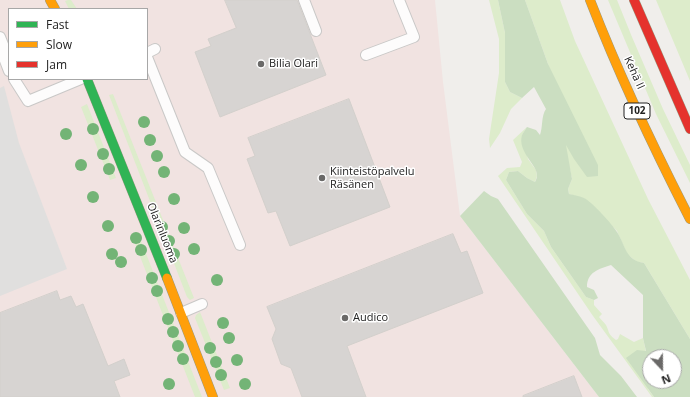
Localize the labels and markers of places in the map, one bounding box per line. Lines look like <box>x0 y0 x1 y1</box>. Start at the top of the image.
place label: Bilia Olari <box>269 57 318 71</box>
marker: Bilia Olari <box>256 59 266 69</box>
place label: Kiinteistöpalvelu Räsänen <box>330 165 415 191</box>
marker: Kiinteistöpalvelu Räsänen <box>317 173 327 183</box>
place label: Audico <box>353 311 388 325</box>
marker: Audico <box>340 313 350 323</box>

